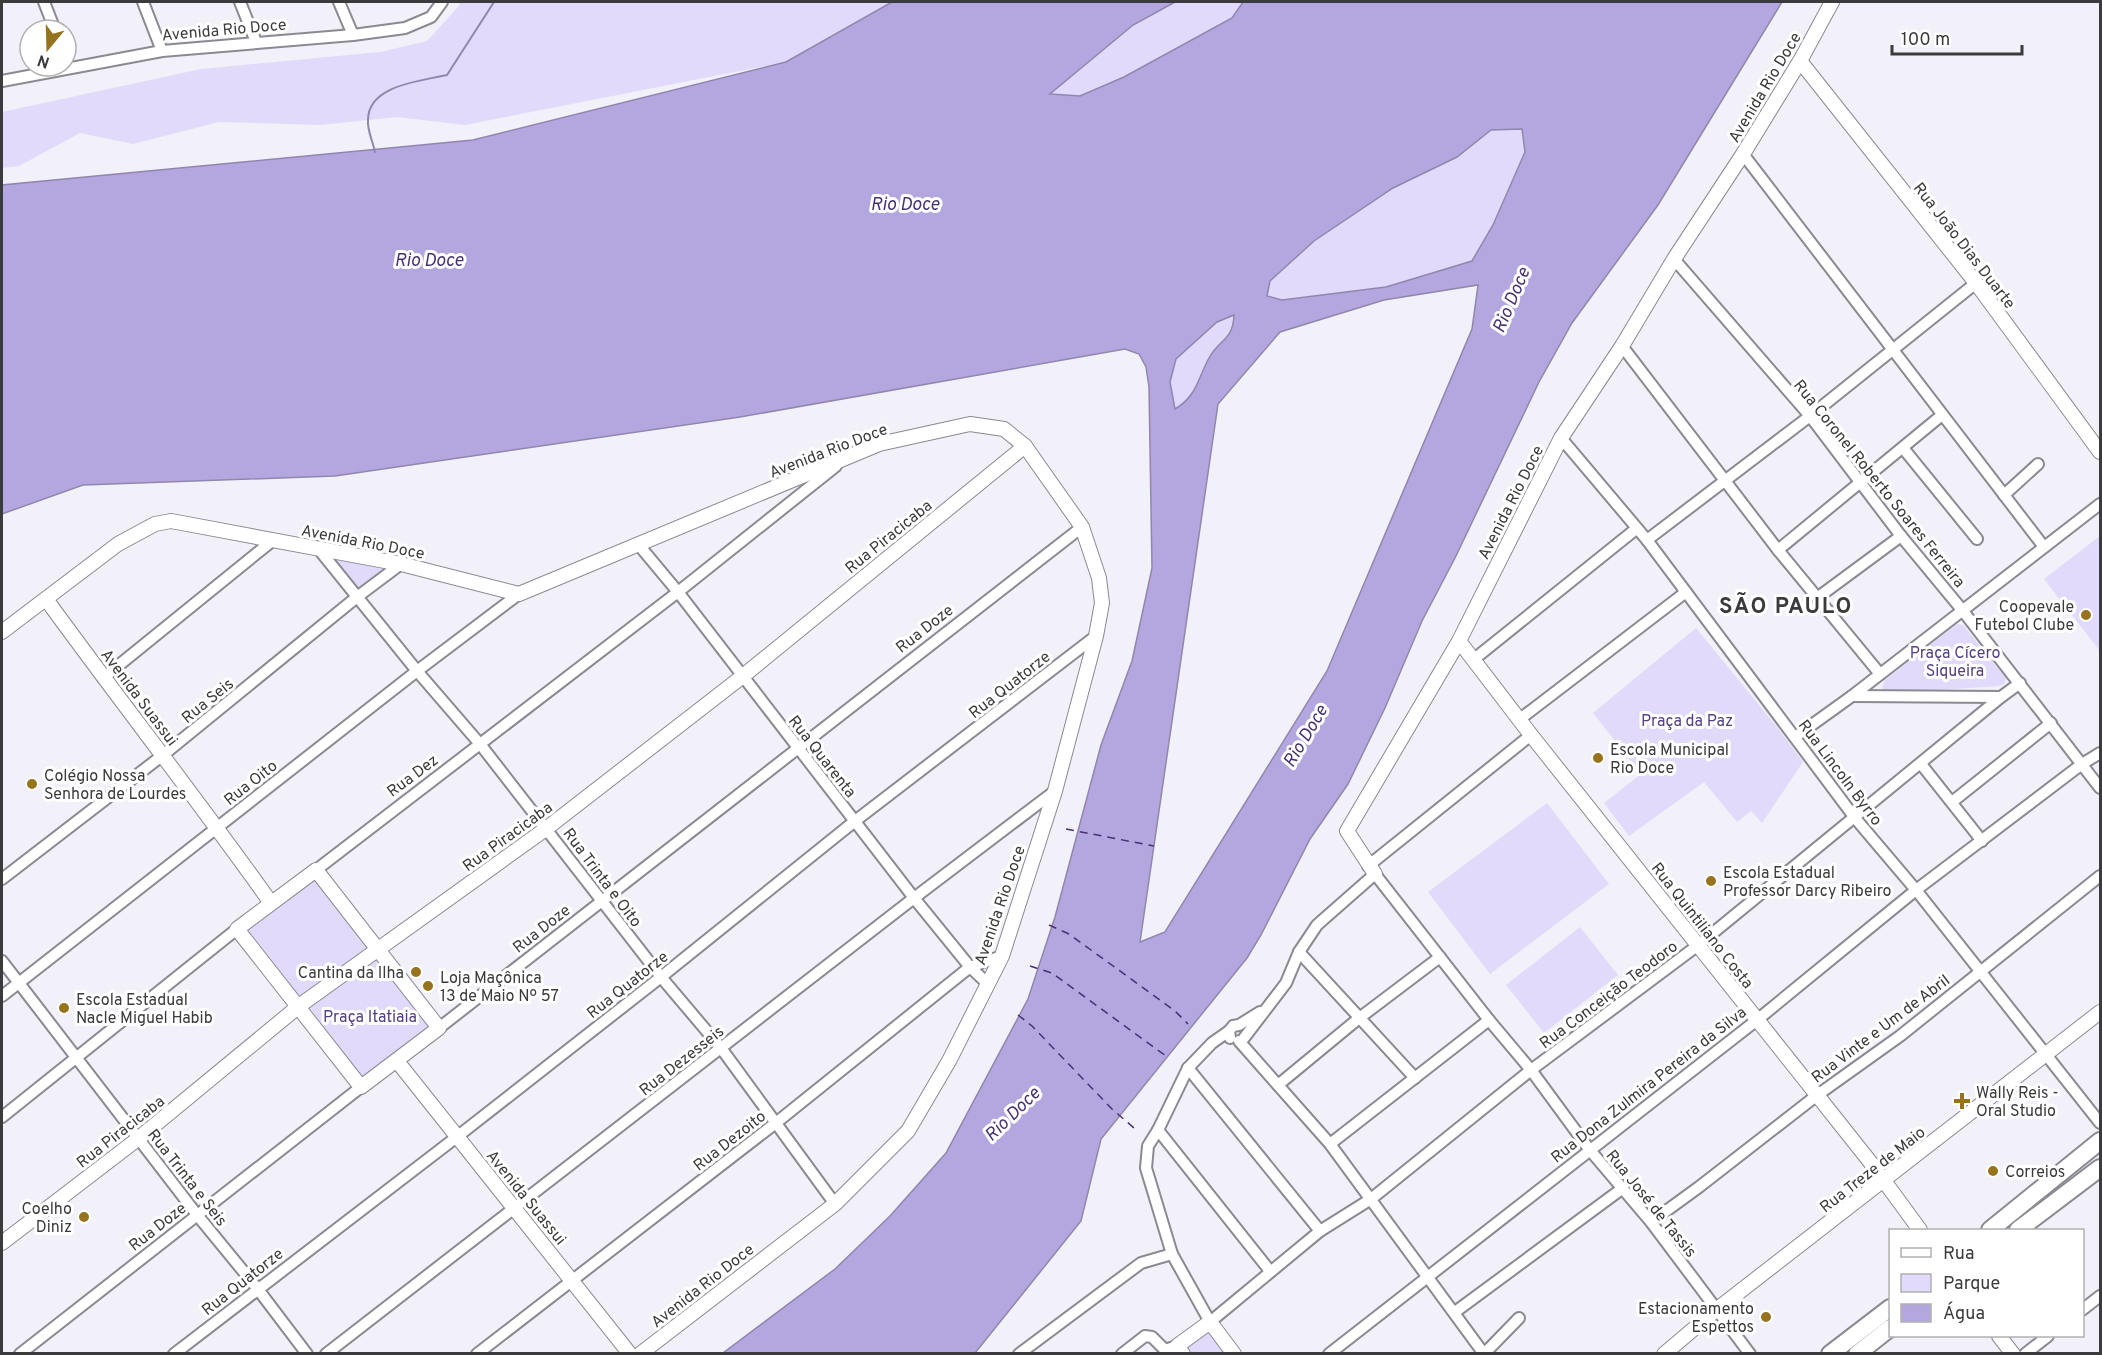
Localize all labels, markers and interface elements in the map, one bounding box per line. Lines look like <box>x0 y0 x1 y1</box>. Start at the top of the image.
street label: Avenida Rio Doce <box>161 16 287 46</box>
north arrow <box>18 18 78 78</box>
scale bar <box>1892 18 2022 56</box>
street label: Avenida Rio Doce <box>1725 29 1807 147</box>
text: 100 m <box>1901 29 1950 52</box>
text: N <box>35 49 52 72</box>
street label: Rua João Dias Duarte <box>1908 179 2019 313</box>
water label: Rio Doce <box>871 194 940 217</box>
water label: Rio Doce <box>395 250 464 273</box>
water label: Rio Doce <box>1488 264 1537 337</box>
street label: Rua Coronel Roberto Soares Ferreira <box>1788 376 1969 592</box>
street label: Avenida Rio Doce <box>767 420 891 484</box>
street label: Avenida Rio Doce <box>1474 443 1549 563</box>
street label: Rua Piracicaba <box>842 496 937 579</box>
street label: Avenida Rio Doce <box>299 521 426 565</box>
district label: SÃO PAULO <box>1719 592 1853 621</box>
place label: Coopevale Futebol Clube <box>1975 598 2074 636</box>
street label: Rua Doze <box>892 601 958 658</box>
marker: Coopevale Futebol Clube <box>2079 608 2093 622</box>
park label: Praça Cícero Siqueira <box>1910 644 2000 682</box>
street label: Avenida Suassui <box>95 646 181 751</box>
street label: Rua Quatorze <box>965 648 1055 724</box>
street label: Rua Seis <box>178 675 238 729</box>
water label: Rio Doce <box>1279 701 1334 772</box>
street label: Rua Quarenta <box>783 712 860 802</box>
park label: Praça da Paz <box>1641 712 1733 732</box>
street label: Rua Lincoln Byrro <box>1793 716 1886 830</box>
place label: Escola Municipal Rio Doce <box>1610 741 1729 779</box>
street label: Rua Dez <box>384 751 443 802</box>
marker: Escola Municipal Rio Doce <box>1591 751 1605 765</box>
street label: Rua Oito <box>221 756 282 811</box>
place label: Colégio Nossa Senhora de Lourdes <box>44 767 186 805</box>
marker: Colégio Nossa Senhora de Lourdes <box>25 777 39 791</box>
street label: Rua Piracicaba <box>459 798 557 877</box>
street label: Rua Trinta e Oito <box>558 825 645 932</box>
street label: Avenida Rio Doce <box>971 843 1031 968</box>
street label: Rua Quintiliano Costa <box>1646 859 1757 993</box>
place label: Escola Estadual Professor Darcy Ribeiro <box>1723 864 1892 902</box>
marker: Escola Estadual Professor Darcy Ribeiro <box>1704 874 1718 888</box>
street label: Rua Doze <box>509 901 575 958</box>
street label: Rua Conceição Teodoro <box>1536 937 1682 1054</box>
street label: Rua Quatorze <box>583 948 673 1024</box>
place label: Cantina da Ilha <box>298 964 404 984</box>
marker: Cantina da Ilha <box>409 965 423 979</box>
place label: Loja Maçônica 13 de Maio Nº 57 <box>440 969 559 1007</box>
street label: Rua Vinte e Um de Abril <box>1808 971 1954 1088</box>
marker: Loja Maçônica 13 de Maio Nº 57 <box>421 979 435 993</box>
place label: Escola Estadual Nacle Miguel Habib <box>76 991 213 1029</box>
marker: Escola Estadual Nacle Miguel Habib <box>57 1001 71 1015</box>
street label: Rua Dona Zulmira Pereira da Silva <box>1548 1003 1751 1168</box>
park label: Praça Itatiaia <box>323 1008 417 1028</box>
street label: Rua Dezesseis <box>636 1022 729 1101</box>
water label: Rio Doce <box>980 1082 1046 1147</box>
place label: Wally Reis - Oral Studio <box>1976 1084 2059 1122</box>
street label: Rua Piracicaba <box>73 1092 169 1173</box>
marker: Wally Reis - Oral Studio <box>1953 1092 1971 1110</box>
street label: Rua Dezoito <box>690 1107 771 1176</box>
street label: Rua Treze de Maio <box>1816 1123 1930 1218</box>
street label: Rua Trinta e Seis <box>142 1126 231 1231</box>
street label: Rua José de Tassis <box>1601 1146 1700 1262</box>
street label: Avenida Suassui <box>481 1147 570 1250</box>
place label: Correios <box>2005 1163 2065 1183</box>
marker: Correios <box>1986 1164 2000 1178</box>
street label: Rua Doze <box>125 1199 191 1256</box>
place label: Coelho Diniz <box>21 1200 72 1238</box>
marker: Coelho Diniz <box>77 1210 91 1224</box>
legend <box>1889 1229 2084 1337</box>
street label: Avenida Rio Doce <box>648 1240 759 1333</box>
text: Rua <box>1943 1243 1974 1266</box>
street label: Rua Quatorze <box>198 1245 288 1321</box>
text: Parque <box>1943 1273 2000 1296</box>
place label: Estacionamento Espettos <box>1638 1300 1754 1338</box>
text: Água <box>1943 1301 1985 1326</box>
marker: Estacionamento Espettos <box>1759 1310 1773 1324</box>

